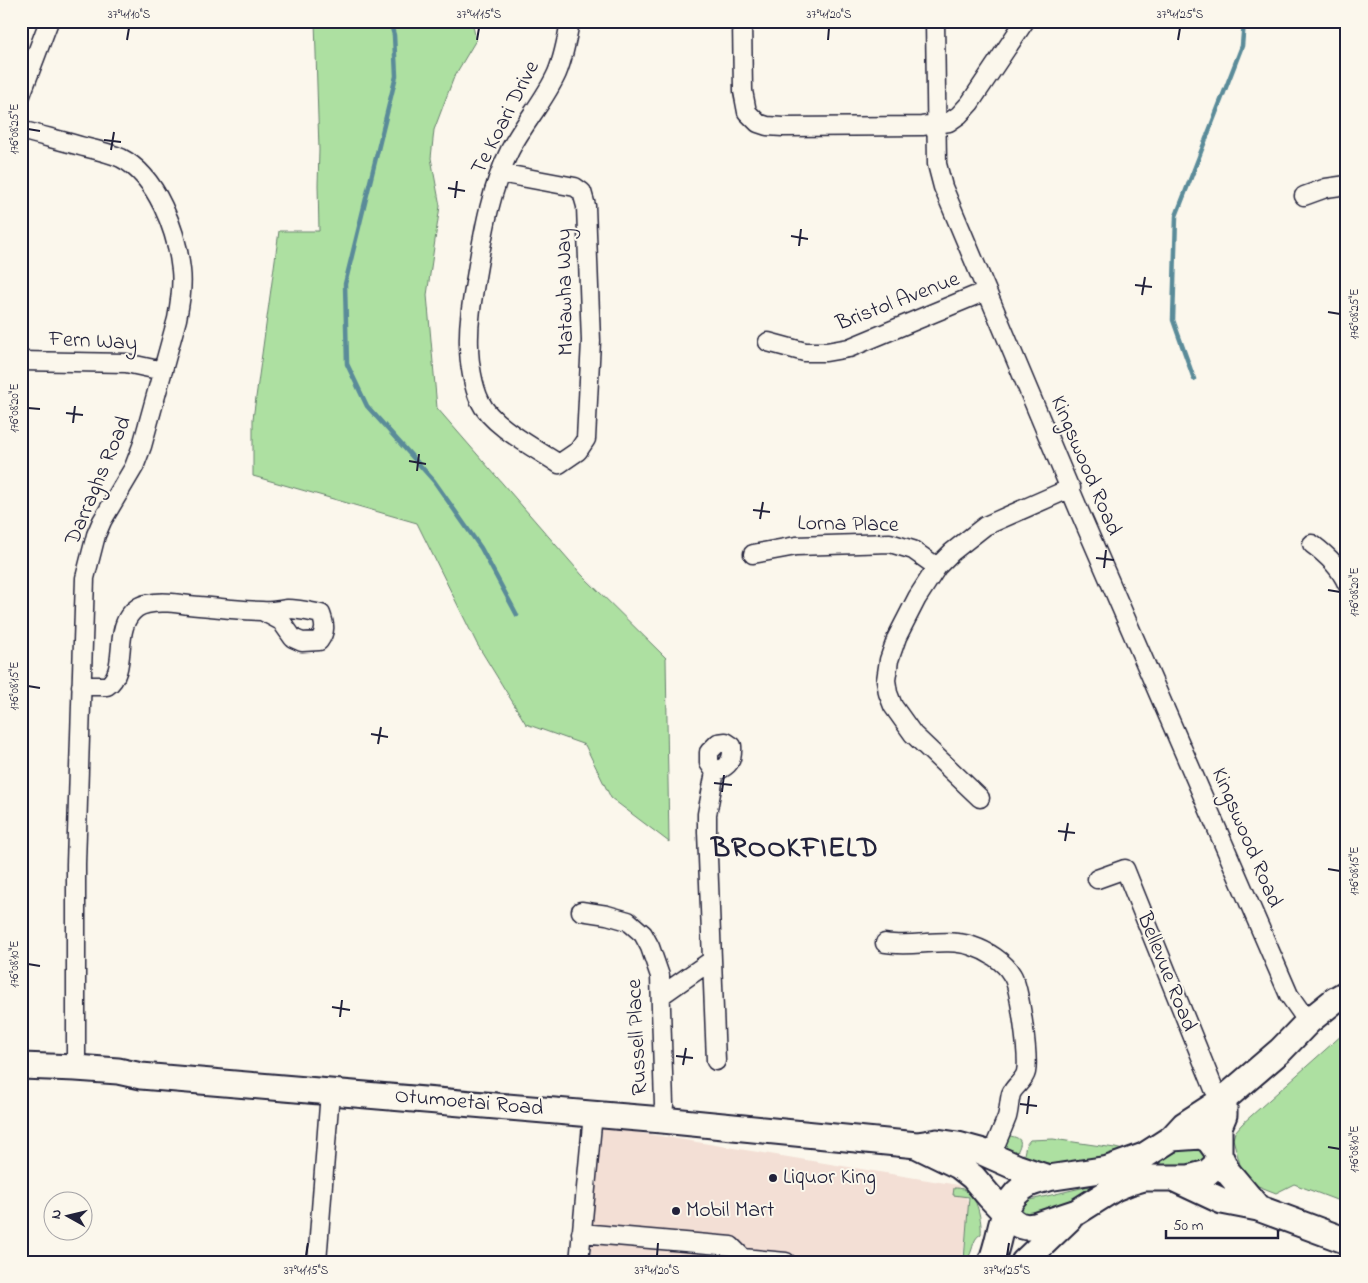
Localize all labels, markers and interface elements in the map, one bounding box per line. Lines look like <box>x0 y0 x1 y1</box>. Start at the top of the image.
text: 37°41'10"S <box>108 6 151 24</box>
text: 37°41'15"S <box>457 6 501 24</box>
text: 37°41'20"S <box>807 6 852 24</box>
text: 37°41'25"S <box>1157 6 1204 24</box>
street label: Te Koari Drive <box>464 55 549 181</box>
text: 176°08'25"E <box>6 103 24 155</box>
street label: Matawha Way <box>549 228 584 356</box>
street label: Bristol Avenue <box>831 264 965 341</box>
text: 176°08'25"E <box>1346 288 1364 340</box>
street label: Fern Way <box>47 324 138 361</box>
text: 176°08'20"E <box>6 383 24 433</box>
street label: Kingswood Road <box>1040 391 1129 541</box>
street label: Darraghs Road <box>57 411 142 552</box>
street label: Lorna Place <box>797 508 899 542</box>
text: 176°08'20"E <box>1346 567 1364 617</box>
text: 176°08'15"E <box>6 662 24 710</box>
street label: Kingswood Road <box>1201 763 1290 913</box>
district label: BROOKFIELD <box>709 829 879 870</box>
text: 176°08'15"E <box>1346 847 1364 895</box>
street label: Bellevue Road <box>1127 907 1204 1036</box>
text: 176°08'10"E <box>6 940 24 988</box>
street label: Russell Place <box>619 978 657 1096</box>
street label: Otumoetai Road <box>393 1081 545 1125</box>
text: 176°08'10"E <box>1346 1125 1364 1173</box>
place label: Liquor King <box>783 1162 876 1195</box>
marker: Liquor King <box>767 1172 779 1184</box>
north arrow <box>42 1190 92 1240</box>
place label: Mobil Mart <box>686 1195 775 1227</box>
marker: Mobil Mart <box>670 1205 682 1217</box>
text: N <box>46 1208 68 1221</box>
scale bar <box>1166 1208 1278 1240</box>
text: 50 m <box>1173 1215 1204 1237</box>
text: 37°41'15"S <box>284 1262 328 1280</box>
text: 37°41'20"S <box>635 1262 680 1280</box>
text: 37°41'25"S <box>984 1262 1031 1280</box>

